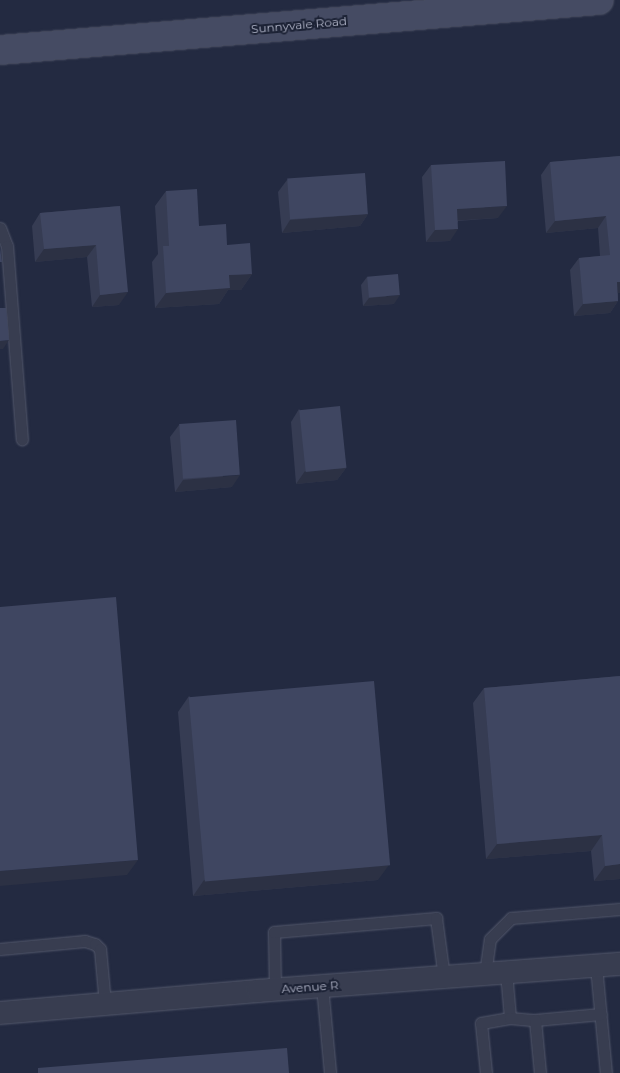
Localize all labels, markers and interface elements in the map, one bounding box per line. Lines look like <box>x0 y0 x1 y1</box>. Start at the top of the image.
street label: Sunnyvale Road <box>250 14 348 36</box>
street label: Avenue R <box>281 978 339 996</box>

